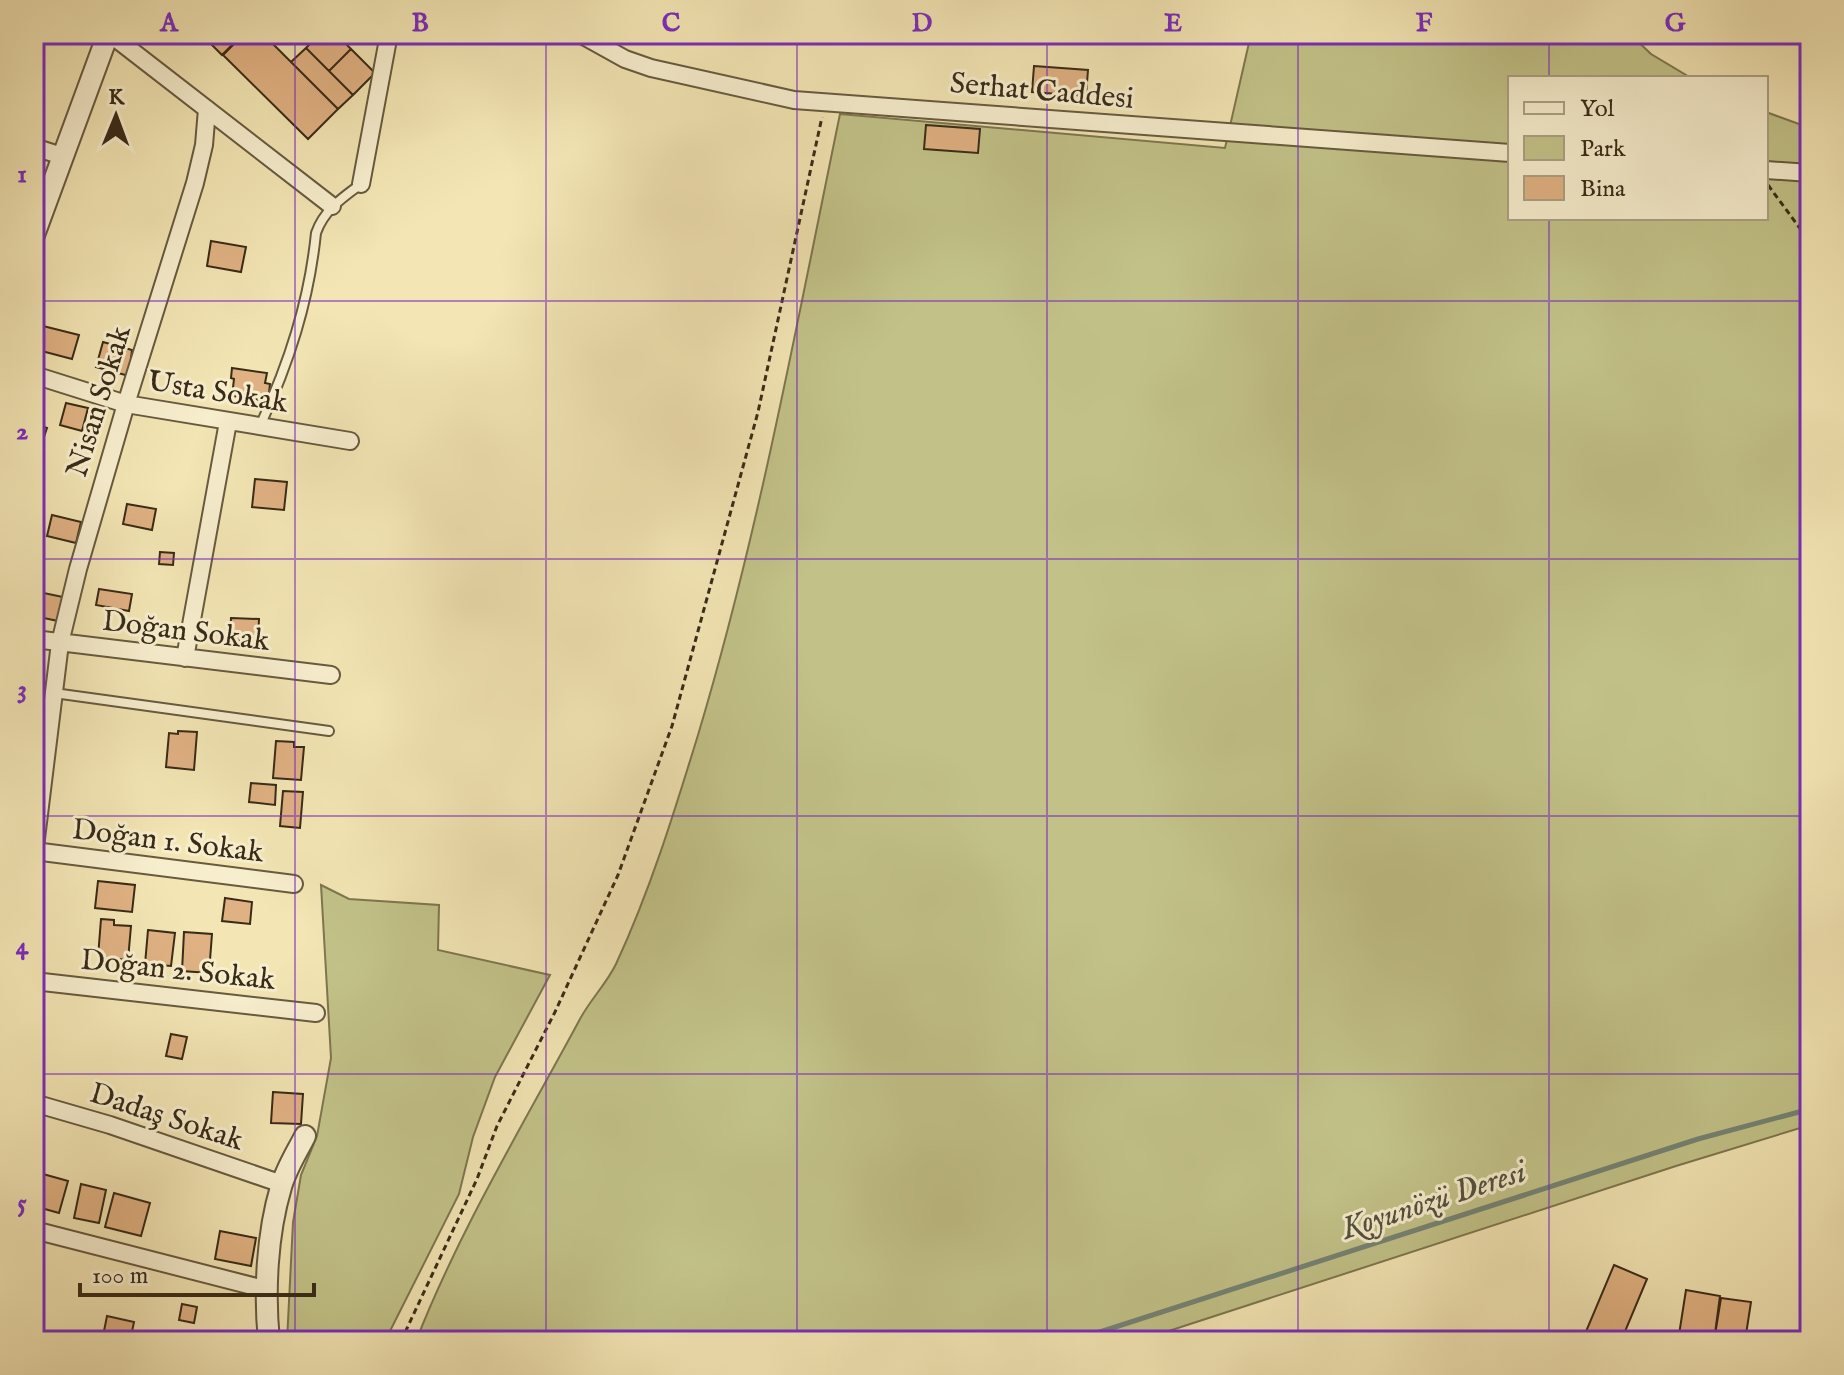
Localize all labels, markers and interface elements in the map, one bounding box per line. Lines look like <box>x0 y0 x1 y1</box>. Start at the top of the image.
text: A <box>159 7 179 40</box>
text: B <box>411 7 429 40</box>
text: C <box>662 7 681 40</box>
text: D <box>912 7 933 40</box>
text: E <box>1164 7 1182 40</box>
text: F <box>1416 7 1433 40</box>
text: G <box>1665 7 1686 40</box>
street label: Serhat Caddesi <box>948 65 1135 119</box>
north arrow <box>76 76 156 156</box>
legend <box>1508 76 1768 220</box>
text: K <box>108 84 126 112</box>
text: Yol <box>1580 94 1615 125</box>
text: Park <box>1580 134 1626 165</box>
text: 1 <box>17 158 27 191</box>
text: Bina <box>1580 174 1626 205</box>
street label: Nisan Sokak <box>59 320 141 482</box>
street label: Usta Sokak <box>145 363 291 423</box>
text: 2 <box>16 415 28 448</box>
street label: Doğan Sokak <box>100 603 273 661</box>
text: 3 <box>17 673 27 706</box>
street label: Doğan 1. Sokak <box>70 811 267 873</box>
text: 4 <box>16 930 30 963</box>
street label: Doğan 2. Sokak <box>79 942 278 1000</box>
street label: Dadaş Sokak <box>85 1075 249 1161</box>
water label: Koyunözü Deresi <box>1335 1152 1533 1251</box>
text: 5 <box>17 1187 27 1220</box>
scale bar <box>80 1247 314 1297</box>
text: 100 m <box>92 1261 148 1292</box>

